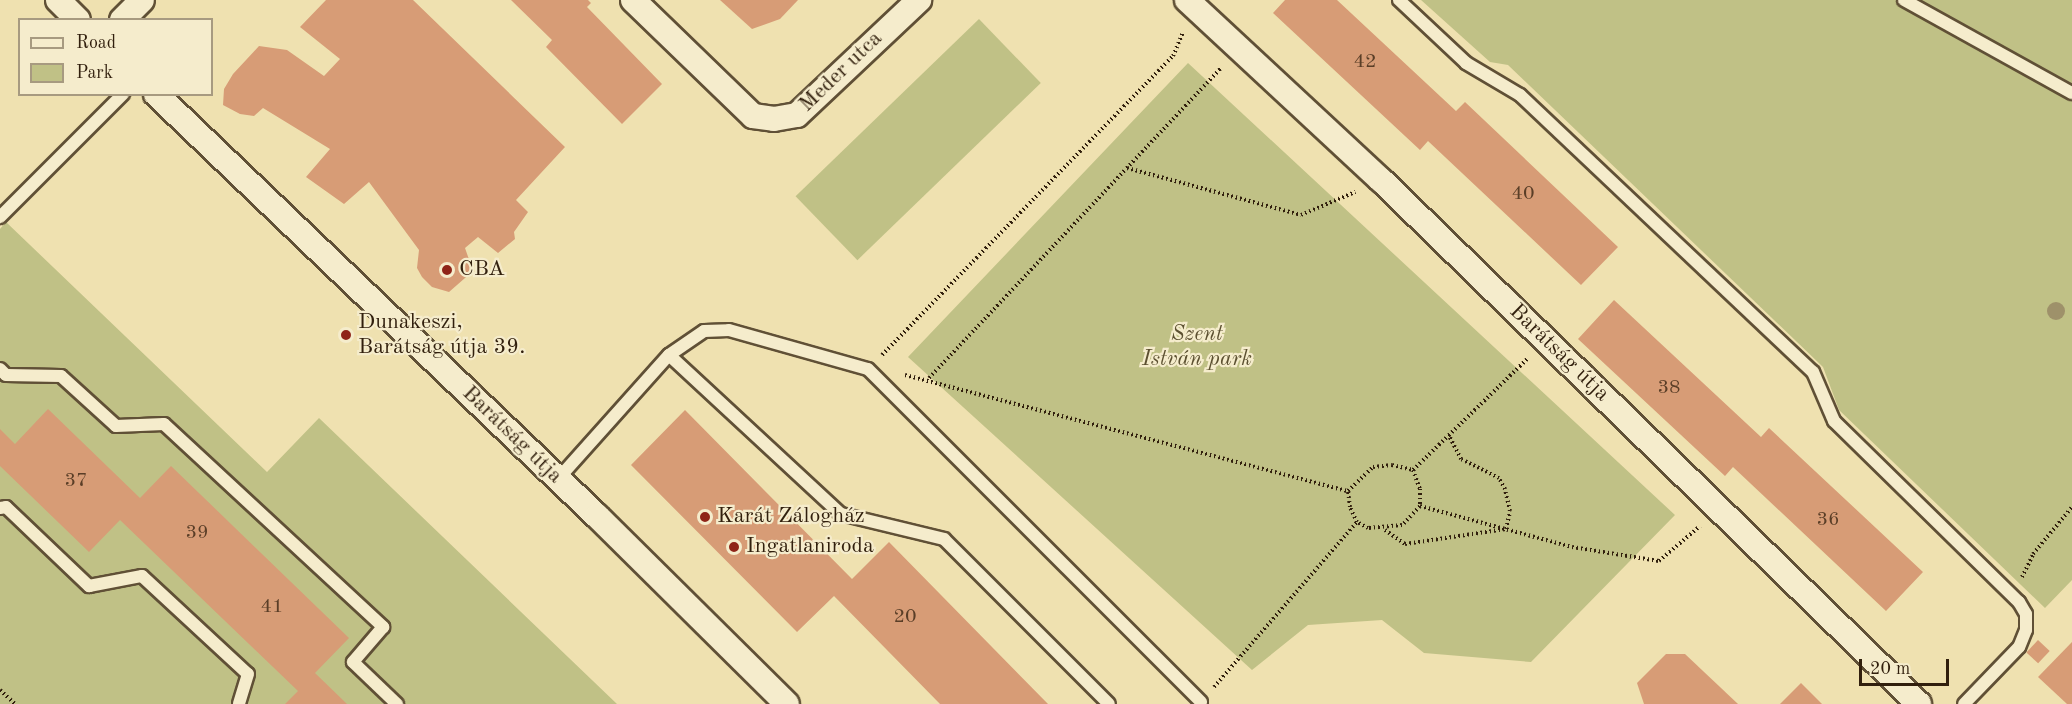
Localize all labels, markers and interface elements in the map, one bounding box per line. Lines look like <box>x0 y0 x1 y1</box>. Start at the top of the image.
legend <box>18 18 213 96</box>
street label: Meder utca <box>794 26 888 118</box>
text: Road <box>76 34 116 52</box>
house number: 42 <box>1353 50 1377 74</box>
text: Park <box>76 64 113 82</box>
house number: 40 <box>1511 182 1535 206</box>
place label: CBA <box>459 257 505 283</box>
marker: CBA <box>440 263 454 277</box>
street label: Barátság útja <box>1503 299 1615 407</box>
place label: Dunakeszi, Barátság útja 39. <box>358 309 525 360</box>
park label: Szent István park <box>1142 321 1252 372</box>
marker: Dunakeszi, Barátság útja 39. <box>339 328 353 342</box>
house number: 38 <box>1657 376 1681 400</box>
street label: Barátság útja <box>456 381 568 489</box>
house number: 37 <box>64 469 88 493</box>
place label: Karát Zálogház <box>717 504 865 530</box>
house number: 36 <box>1816 508 1840 532</box>
marker: Karát Zálogház <box>698 510 712 524</box>
house number: 39 <box>185 521 209 545</box>
place label: Ingatlaniroda <box>746 534 874 560</box>
marker: Ingatlaniroda <box>727 540 741 554</box>
house number: 41 <box>260 595 284 619</box>
house number: 20 <box>893 605 917 629</box>
scale bar <box>1862 647 1952 685</box>
text: 20 m <box>1870 660 1910 678</box>

